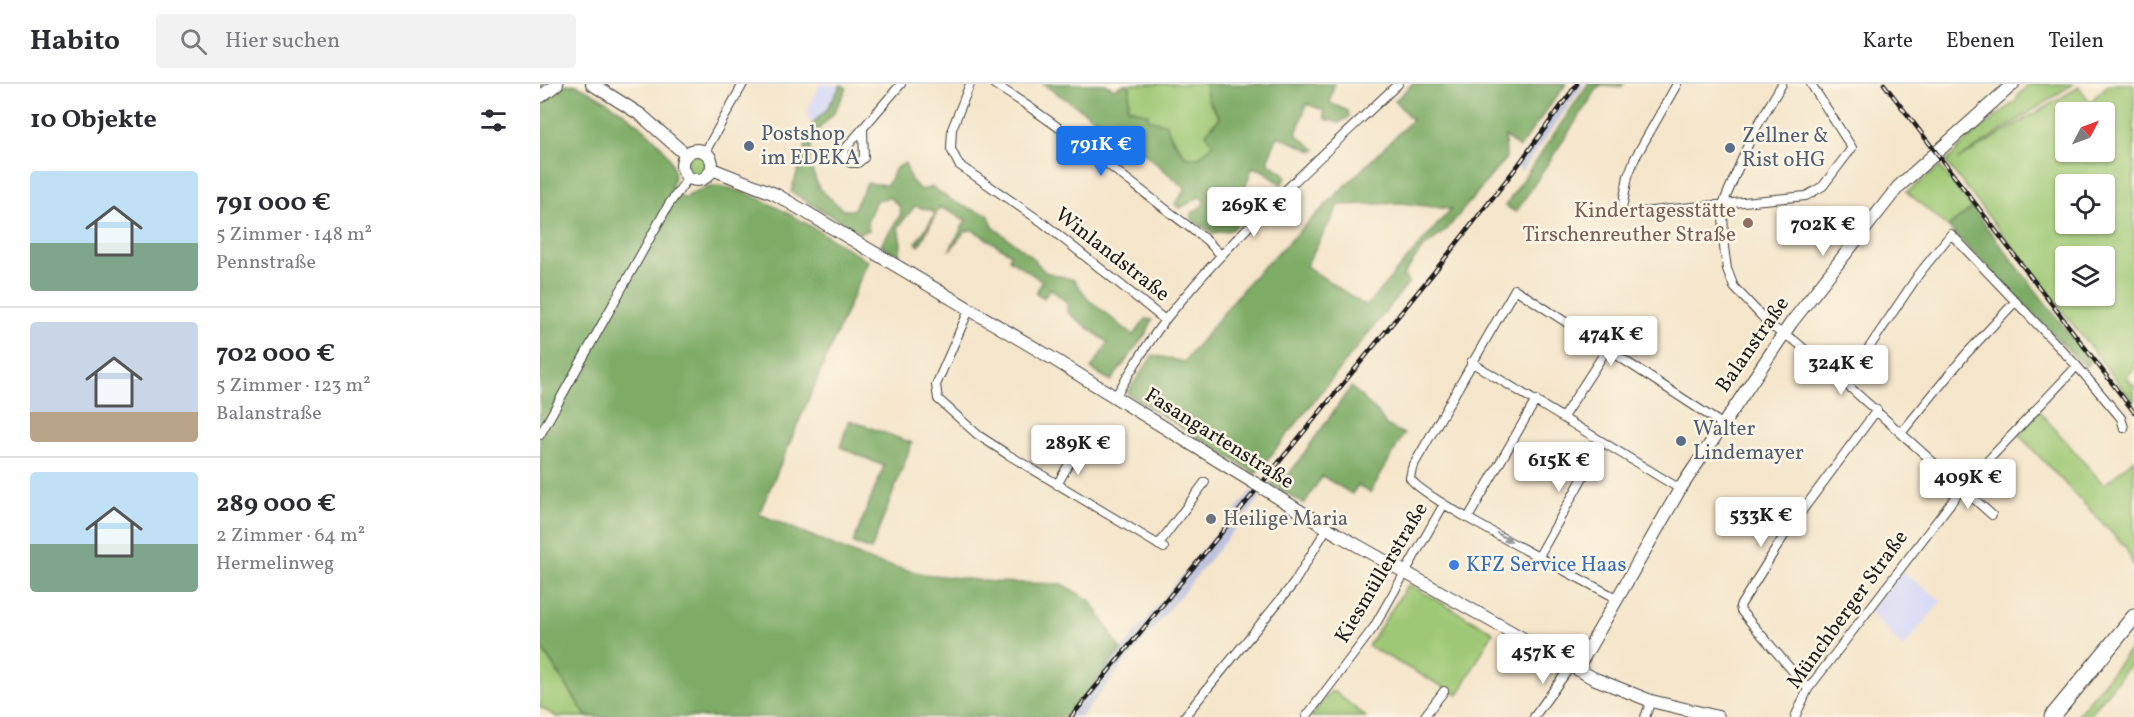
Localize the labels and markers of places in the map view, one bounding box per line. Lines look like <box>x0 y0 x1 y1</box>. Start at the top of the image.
place label: Postshop im EDEKA <box>761 120 860 173</box>
place label: Zellner & Rist oHG <box>1742 122 1829 175</box>
pin: 791K € <box>1052 126 1150 177</box>
marker: Postshop im EDEKA <box>742 139 756 153</box>
marker: Zellner & Rist oHG <box>1723 141 1737 155</box>
pin: 269K € <box>1205 187 1303 238</box>
place label: Kindertagesstätte Tirschenreuther Straße <box>1523 197 1736 250</box>
pin: 702K € <box>1774 206 1872 257</box>
marker: Kindertagesstätte Tirschenreuther Straße <box>1741 216 1755 230</box>
pin: 474K € <box>1562 316 1660 367</box>
pin: 324K € <box>1792 345 1890 396</box>
place label: Walter Lindemayer <box>1693 415 1804 468</box>
pin: 289K € <box>1029 425 1127 476</box>
marker: Walter Lindemayer <box>1674 434 1688 448</box>
pin: 615K € <box>1510 442 1608 493</box>
pin: 409K € <box>1919 459 2017 510</box>
pin: 533K € <box>1712 497 1810 548</box>
place label: Heilige Maria <box>1223 505 1348 534</box>
marker: Heilige Maria <box>1204 512 1218 526</box>
place label: KFZ Service Haas <box>1466 551 1626 580</box>
marker: KFZ Service Haas <box>1447 558 1461 572</box>
pin: 457K € <box>1494 634 1592 685</box>

